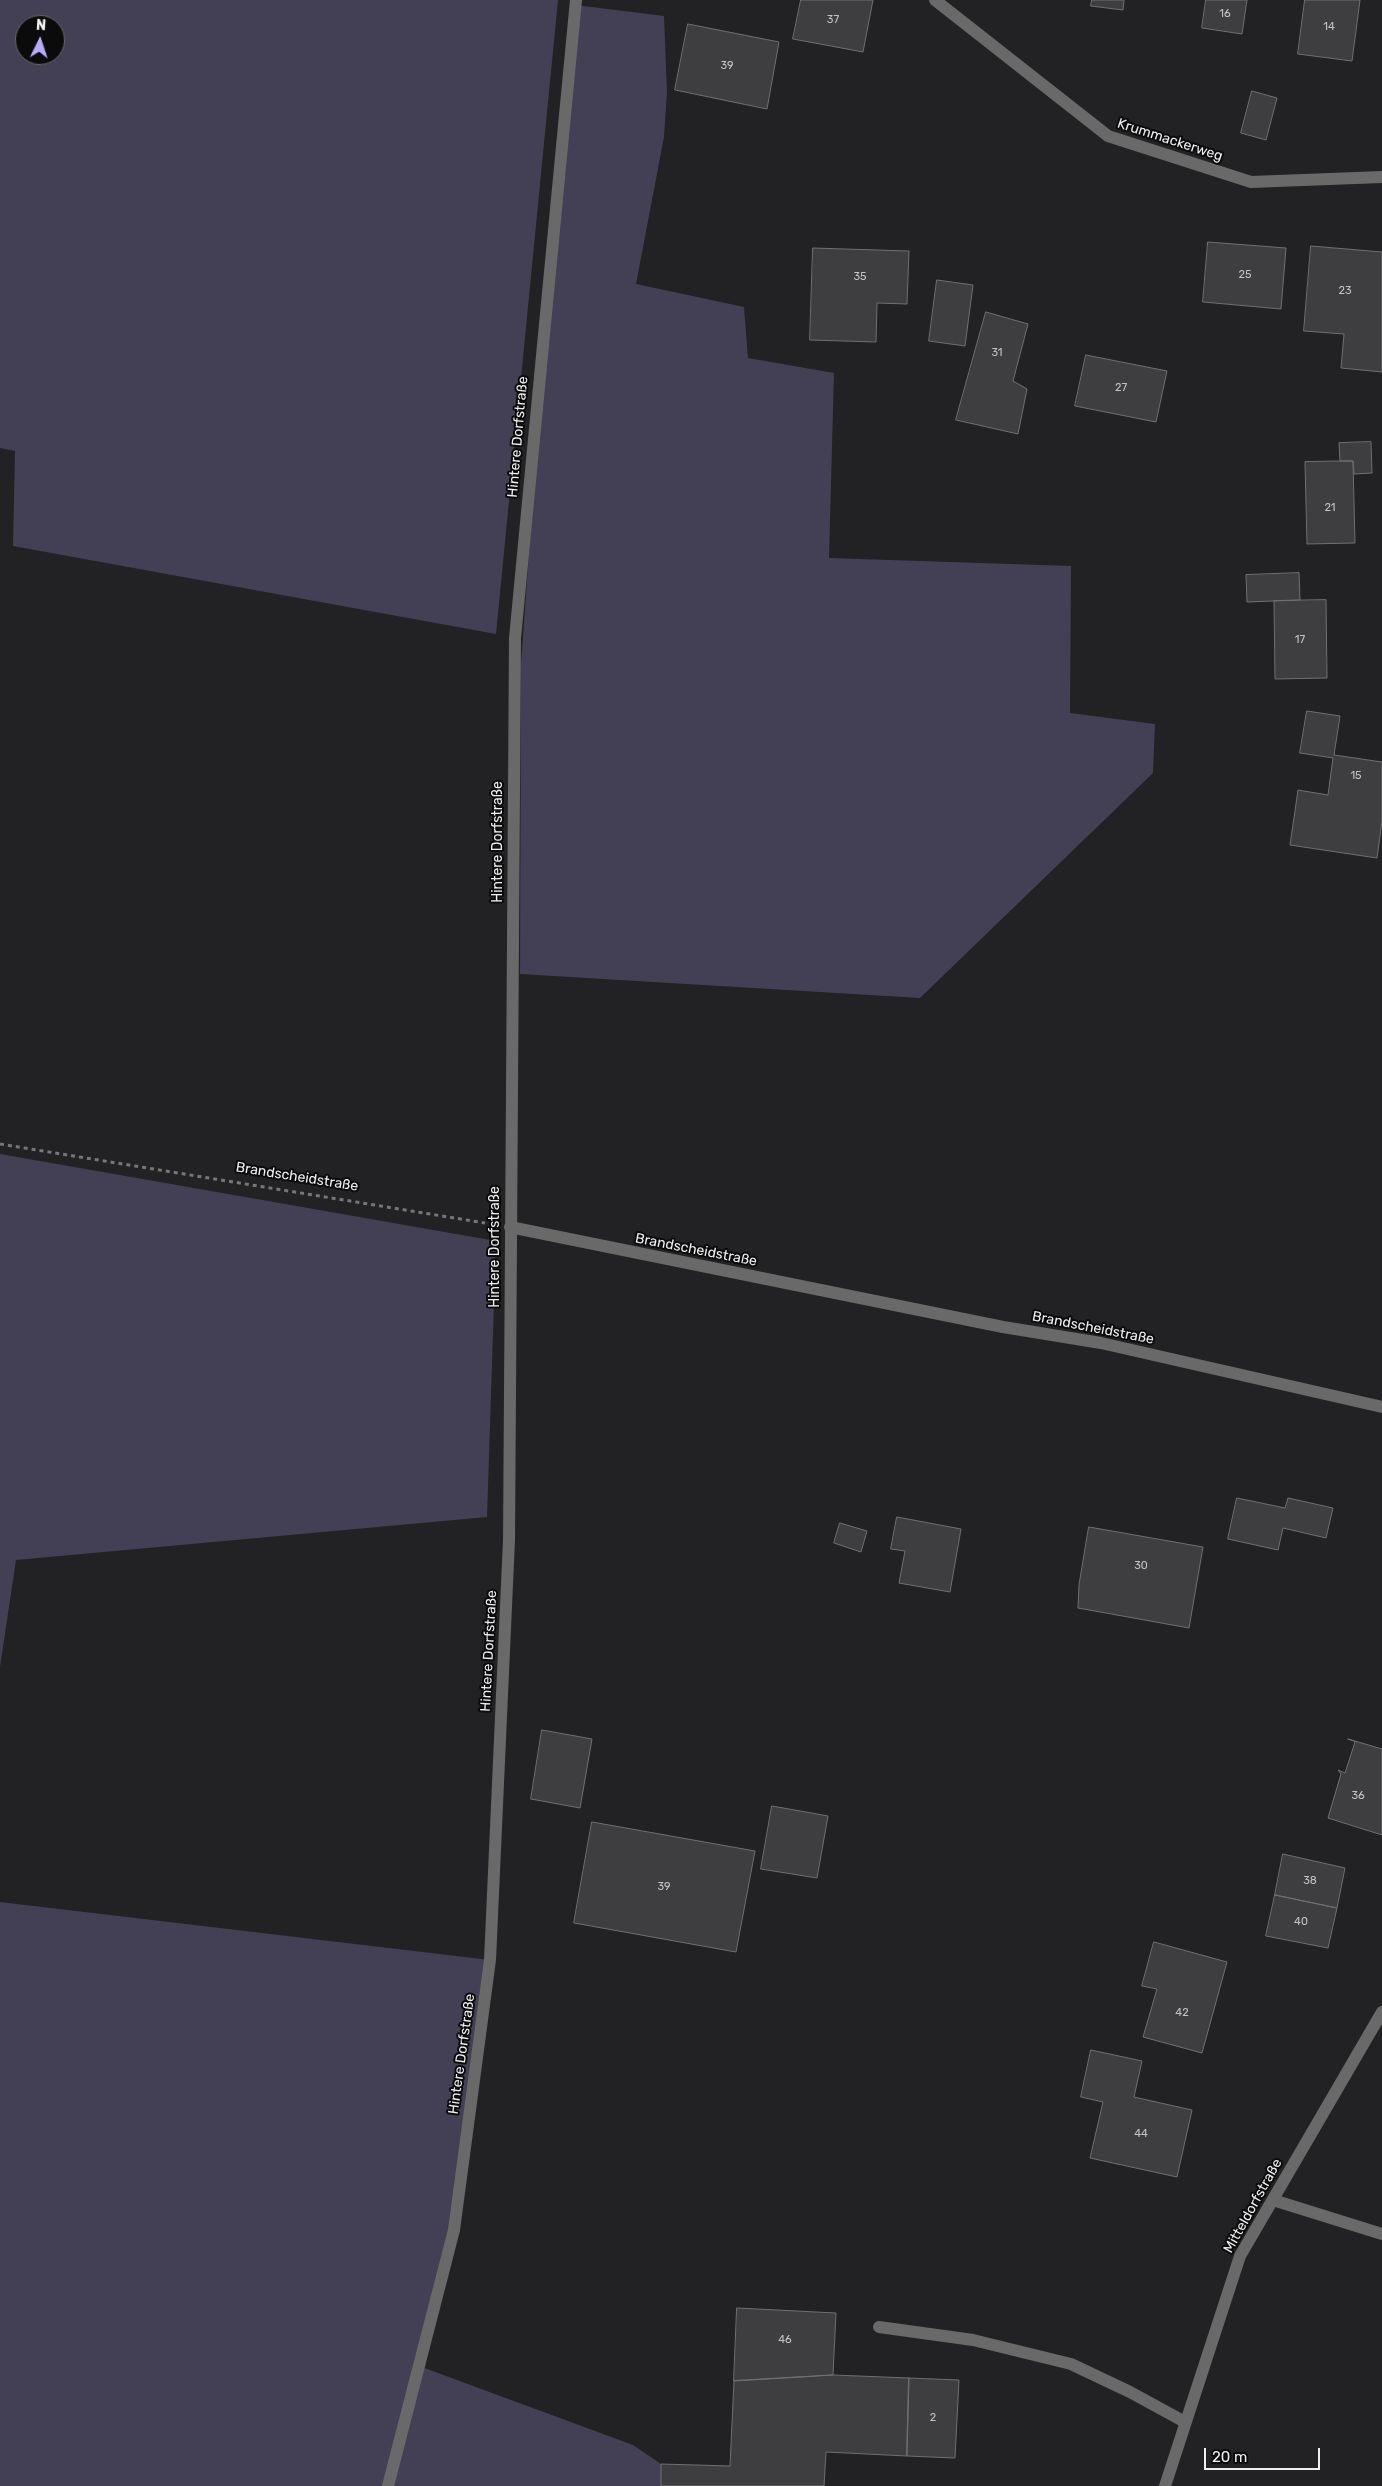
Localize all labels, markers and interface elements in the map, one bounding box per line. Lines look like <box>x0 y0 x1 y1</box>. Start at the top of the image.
house number: 16 <box>1219 7 1231 21</box>
house number: 37 <box>827 13 839 27</box>
north arrow <box>15 15 65 65</box>
text: N <box>35 17 47 34</box>
house number: 14 <box>1323 20 1335 34</box>
house number: 39 <box>720 59 734 73</box>
street label: Krummackerweg <box>1115 115 1225 165</box>
house number: 25 <box>1239 268 1251 282</box>
house number: 35 <box>853 270 867 284</box>
house number: 23 <box>1338 284 1352 298</box>
house number: 31 <box>991 346 1003 360</box>
street label: Hintere Dorfstraße <box>504 376 532 498</box>
house number: 27 <box>1115 381 1127 395</box>
house number: 21 <box>1324 501 1336 515</box>
house number: 17 <box>1295 633 1305 647</box>
house number: 15 <box>1350 769 1362 783</box>
street label: Hintere Dorfstraße <box>490 781 506 903</box>
street label: Brandscheidstraße <box>235 1159 359 1195</box>
street label: Hintere Dorfstraße <box>487 1186 503 1308</box>
street label: Brandscheidstraße <box>634 1230 758 1270</box>
street label: Brandscheidstraße <box>1031 1308 1155 1348</box>
house number: 30 <box>1134 1559 1148 1573</box>
street label: Hintere Dorfstraße <box>477 1590 501 1712</box>
house number: 36 <box>1351 1789 1365 1803</box>
house number: 38 <box>1303 1874 1317 1888</box>
house number: 39 <box>657 1880 671 1894</box>
house number: 40 <box>1294 1915 1308 1929</box>
street label: Hintere Dorfstraße <box>445 1993 479 2115</box>
house number: 42 <box>1175 2006 1189 2020</box>
house number: 44 <box>1134 2127 1148 2141</box>
street label: Mitteldorfstraße <box>1220 2156 1286 2256</box>
house number: 46 <box>778 2333 792 2347</box>
house number: 2 <box>930 2411 936 2425</box>
scale bar <box>1207 2438 1323 2470</box>
text: 20 m <box>1212 2448 1247 2466</box>

